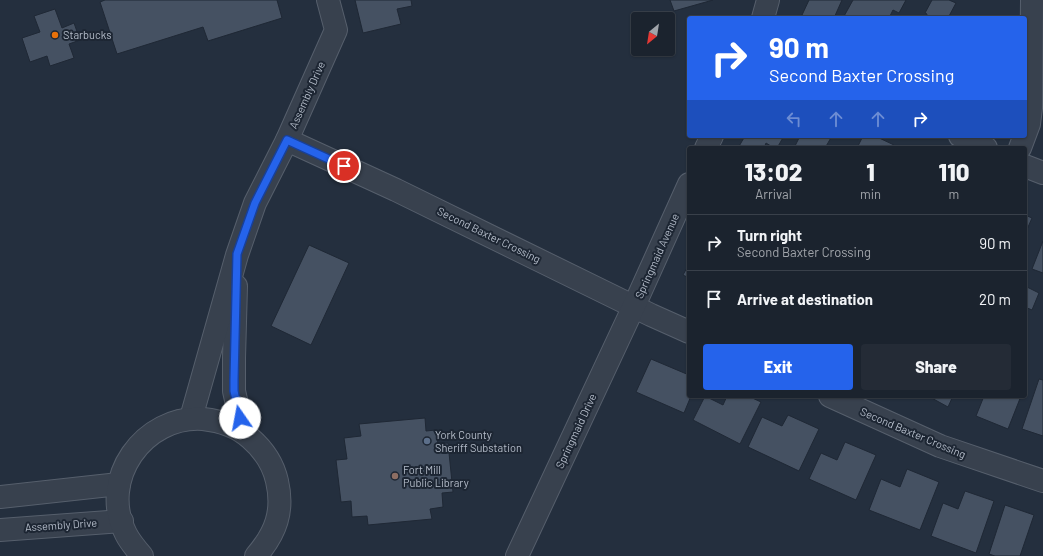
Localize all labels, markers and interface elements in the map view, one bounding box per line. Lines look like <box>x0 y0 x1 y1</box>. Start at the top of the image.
north arrow <box>631 12 675 56</box>
map controls <box>631 12 675 56</box>
place label: Starbucks <box>63 28 111 41</box>
marker: Starbucks <box>50 30 60 40</box>
text: 90 m <box>769 30 829 64</box>
icon: right <box>703 32 755 84</box>
street label: Assembly Drive <box>286 59 327 130</box>
text: Second Baxter Crossing <box>769 64 954 86</box>
icon: left <box>783 108 805 130</box>
icon: ahead <box>825 108 847 130</box>
icon: ahead <box>867 108 889 130</box>
icon: right <box>909 108 931 130</box>
pin <box>327 149 361 183</box>
icon: arrive <box>333 155 355 177</box>
text: 13:02 <box>744 157 802 186</box>
text: 1 <box>866 157 875 186</box>
text: 110 <box>939 157 969 186</box>
text: Arrival <box>755 186 792 202</box>
text: min <box>860 186 881 202</box>
text: m <box>949 186 959 202</box>
street label: Second Baxter Crossing <box>435 204 543 265</box>
street label: Springmaid Avenue <box>632 211 681 300</box>
text: Turn right <box>737 226 802 244</box>
icon: right <box>703 232 725 254</box>
text: 90 m <box>979 234 1011 252</box>
text: Second Baxter Crossing <box>737 244 871 260</box>
icon: arrive <box>703 288 725 310</box>
text: Arrive at destination <box>737 290 873 308</box>
text: 20 m <box>979 290 1011 308</box>
button: Exit <box>703 344 853 390</box>
button: Share <box>861 344 1011 390</box>
street label: Springmaid Drive <box>552 391 599 470</box>
position arrow <box>219 397 261 439</box>
street label: Second Baxter Crossing <box>859 404 968 461</box>
place label: York County Sheriff Substation <box>435 428 522 454</box>
marker: York County Sheriff Substation <box>422 436 432 446</box>
place label: Fort Mill Public Library <box>403 463 469 489</box>
marker: Fort Mill Public Library <box>390 471 400 481</box>
street label: Assembly Drive <box>24 515 98 534</box>

